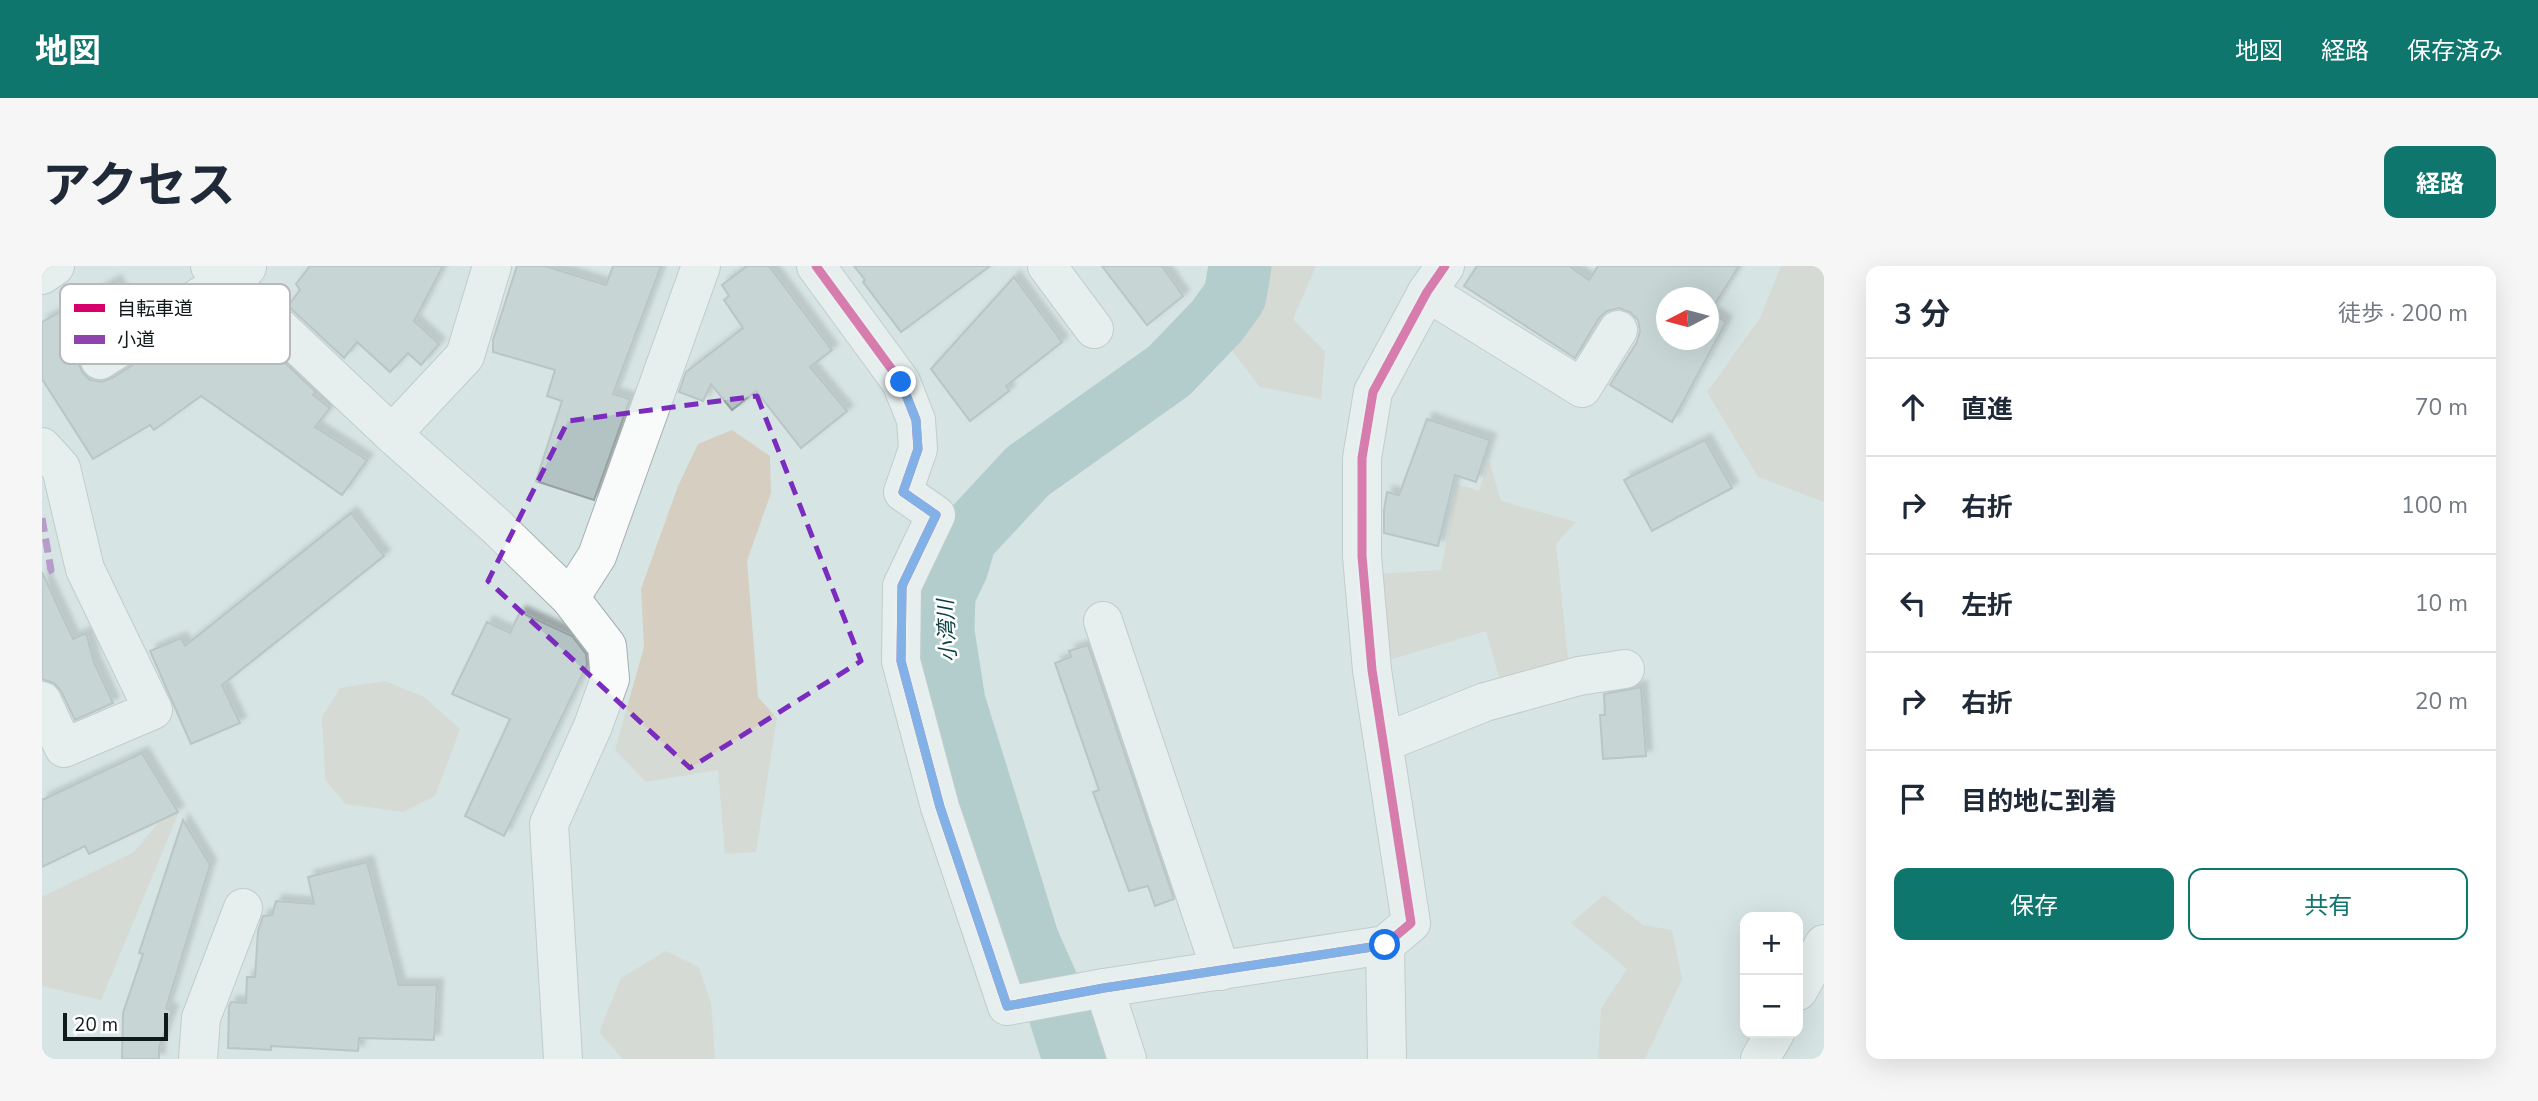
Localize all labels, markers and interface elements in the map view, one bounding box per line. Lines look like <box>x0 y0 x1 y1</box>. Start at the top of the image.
text: 地図 <box>35 29 101 74</box>
text: 地図 <box>2235 35 2283 67</box>
text: 経路 <box>2321 35 2369 67</box>
text: 保存済み <box>2407 35 2503 67</box>
button: 経路 <box>2384 146 2496 218</box>
text: アクセス <box>42 152 236 219</box>
legend <box>60 284 290 364</box>
north arrow <box>1656 287 1719 350</box>
text: 3 分 <box>1894 294 1950 335</box>
text: 自転車道 <box>117 296 193 322</box>
text: 徒歩 · 200 m <box>2338 298 2468 329</box>
text: 小道 <box>117 327 155 353</box>
route end <box>885 366 916 397</box>
icon: ahead <box>1894 388 1932 426</box>
text: 直進 <box>1961 392 2013 427</box>
text: 70 m <box>2415 392 2468 423</box>
icon: right <box>1894 486 1932 524</box>
text: 右折 <box>1961 490 2013 525</box>
text: 100 m <box>2401 490 2468 521</box>
icon: left <box>1894 584 1932 622</box>
text: 左折 <box>1961 588 2013 623</box>
text: 10 m <box>2415 588 2468 619</box>
water label: 小湾川 <box>931 597 963 663</box>
icon: right <box>1894 682 1932 720</box>
text: 右折 <box>1961 686 2013 721</box>
text: 20 m <box>2415 686 2468 717</box>
icon: arrive <box>1894 780 1932 818</box>
text: 目的地に到着 <box>1961 784 2117 819</box>
button: 保存 <box>1894 868 2174 940</box>
button: 共有 <box>2188 868 2468 940</box>
map controls <box>1740 912 1803 1038</box>
button: + <box>1740 912 1803 975</box>
route start <box>1369 929 1400 960</box>
button: − <box>1740 975 1803 1038</box>
scale bar <box>63 1010 168 1042</box>
text: 20 m <box>74 1012 118 1038</box>

